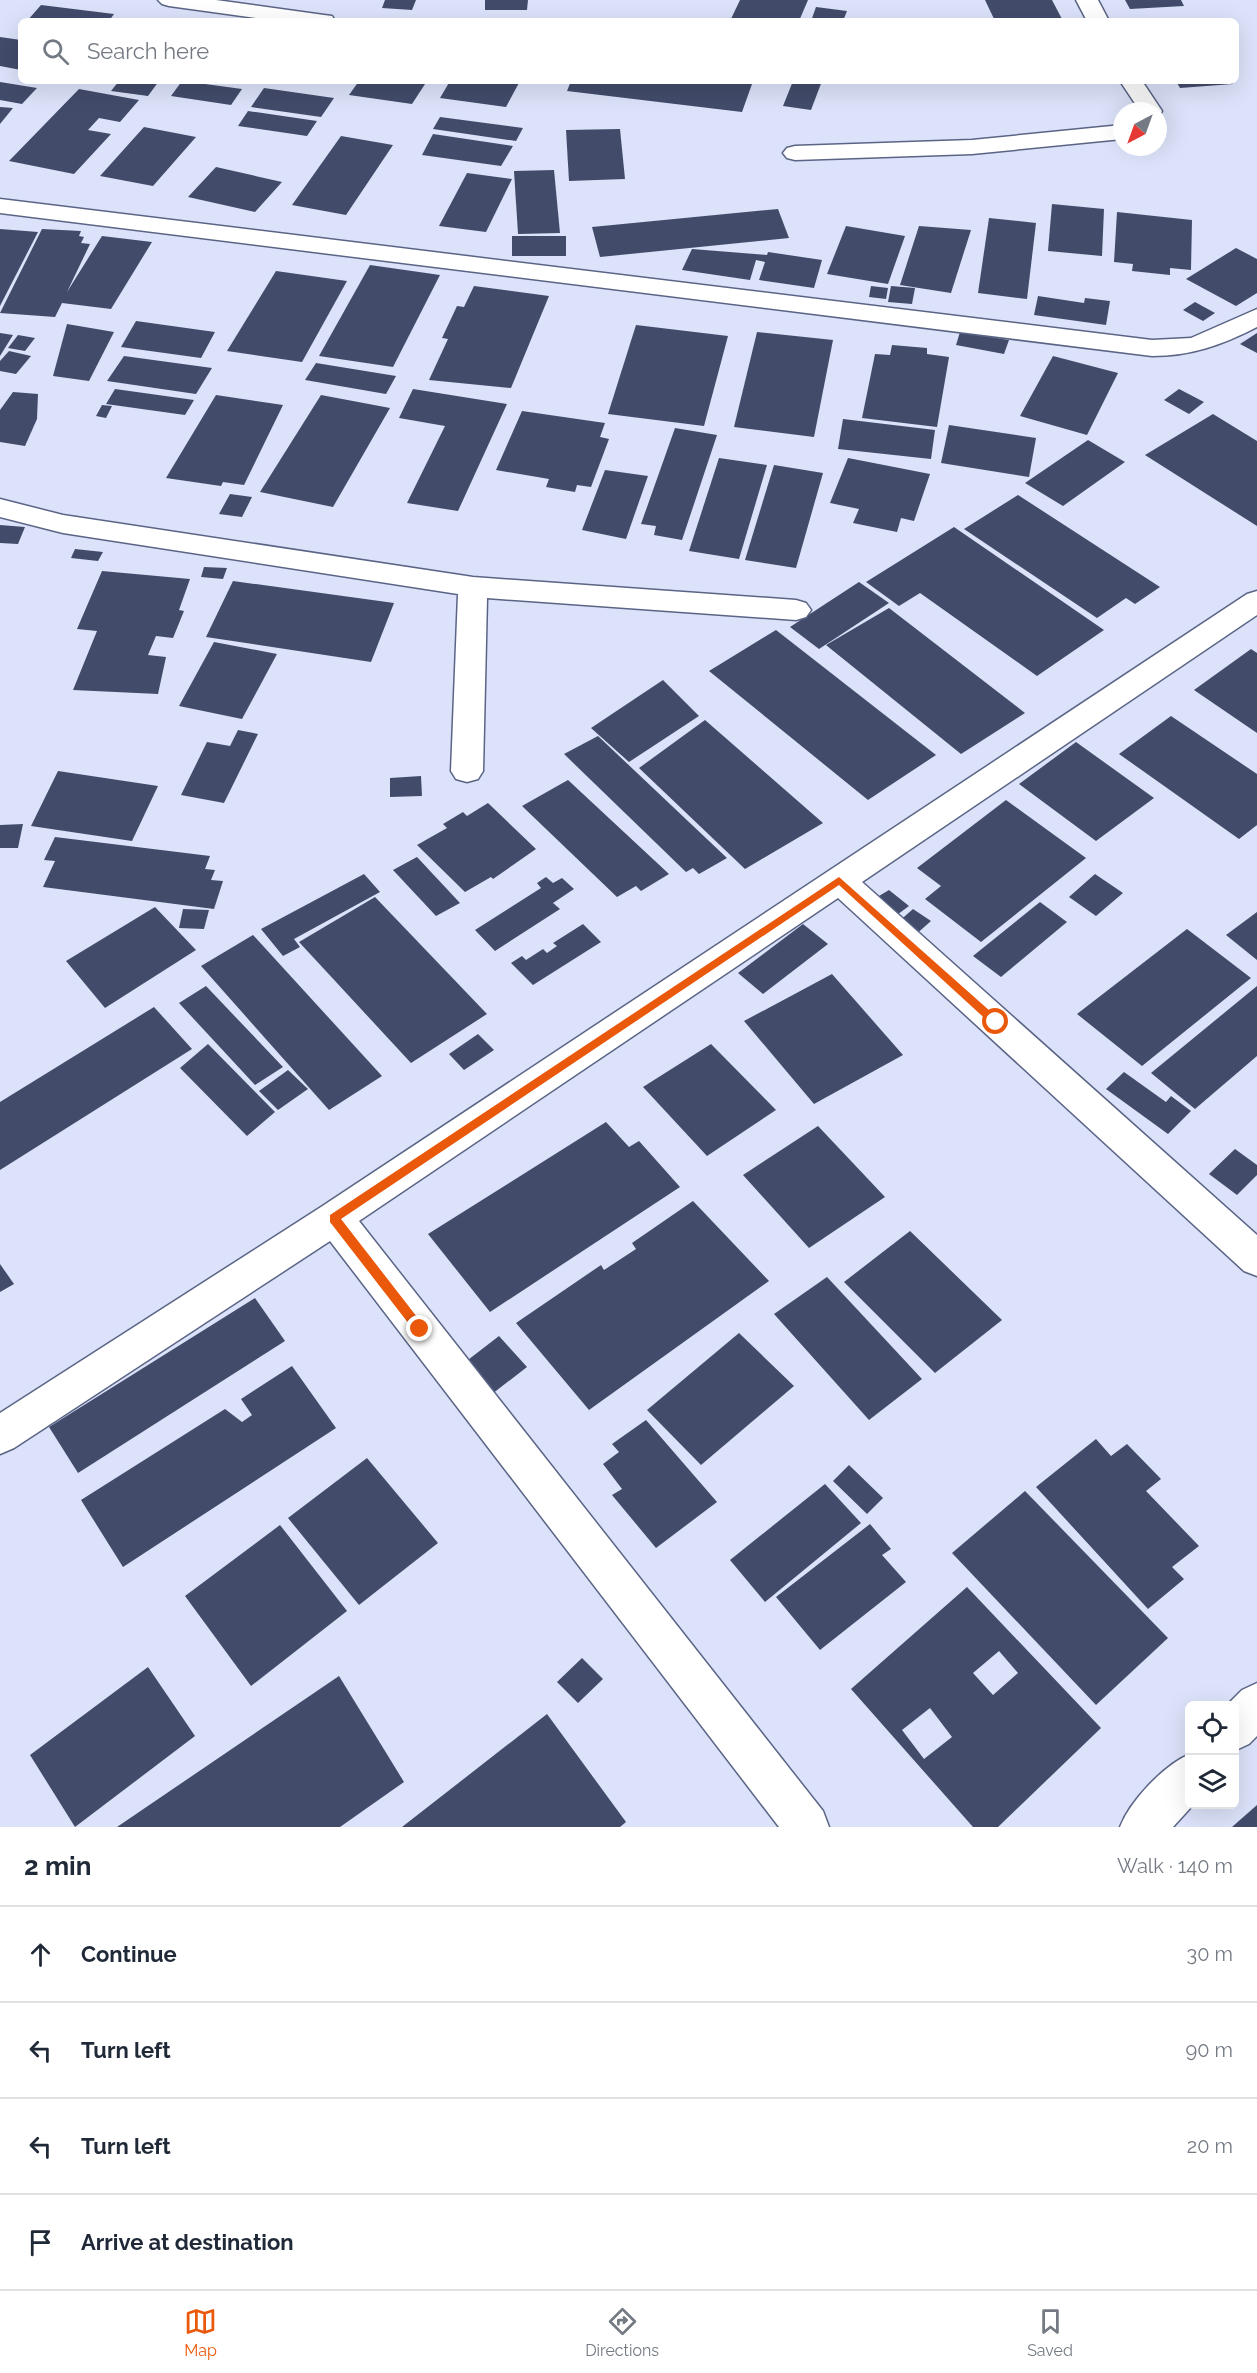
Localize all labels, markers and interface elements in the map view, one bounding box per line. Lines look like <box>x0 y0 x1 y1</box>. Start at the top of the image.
search box <box>18 18 1239 84</box>
icon: search <box>39 35 72 68</box>
text: Search here <box>87 38 209 64</box>
north arrow <box>1113 102 1167 156</box>
route start <box>982 1008 1008 1034</box>
route end <box>406 1315 432 1341</box>
map controls <box>1185 1701 1239 1809</box>
button: locate <box>1185 1701 1239 1755</box>
button: layers <box>1185 1755 1239 1809</box>
text: 2 min <box>24 1851 91 1881</box>
text: Walk · 140 m <box>1117 1854 1233 1878</box>
icon: ahead <box>24 1938 57 1971</box>
text: Continue <box>81 1941 177 1967</box>
text: 30 m <box>1187 1942 1233 1966</box>
icon: left <box>24 2034 57 2067</box>
text: Turn left <box>81 2037 171 2063</box>
text: 90 m <box>1186 2038 1233 2062</box>
icon: left <box>24 2130 57 2163</box>
text: Turn left <box>81 2133 171 2159</box>
text: 20 m <box>1187 2134 1233 2158</box>
icon: arrive <box>24 2226 57 2259</box>
text: Arrive at destination <box>81 2229 294 2255</box>
tab: Map <box>184 2305 217 2360</box>
tab: Directions <box>585 2305 659 2360</box>
tab: Saved <box>1027 2305 1073 2360</box>

